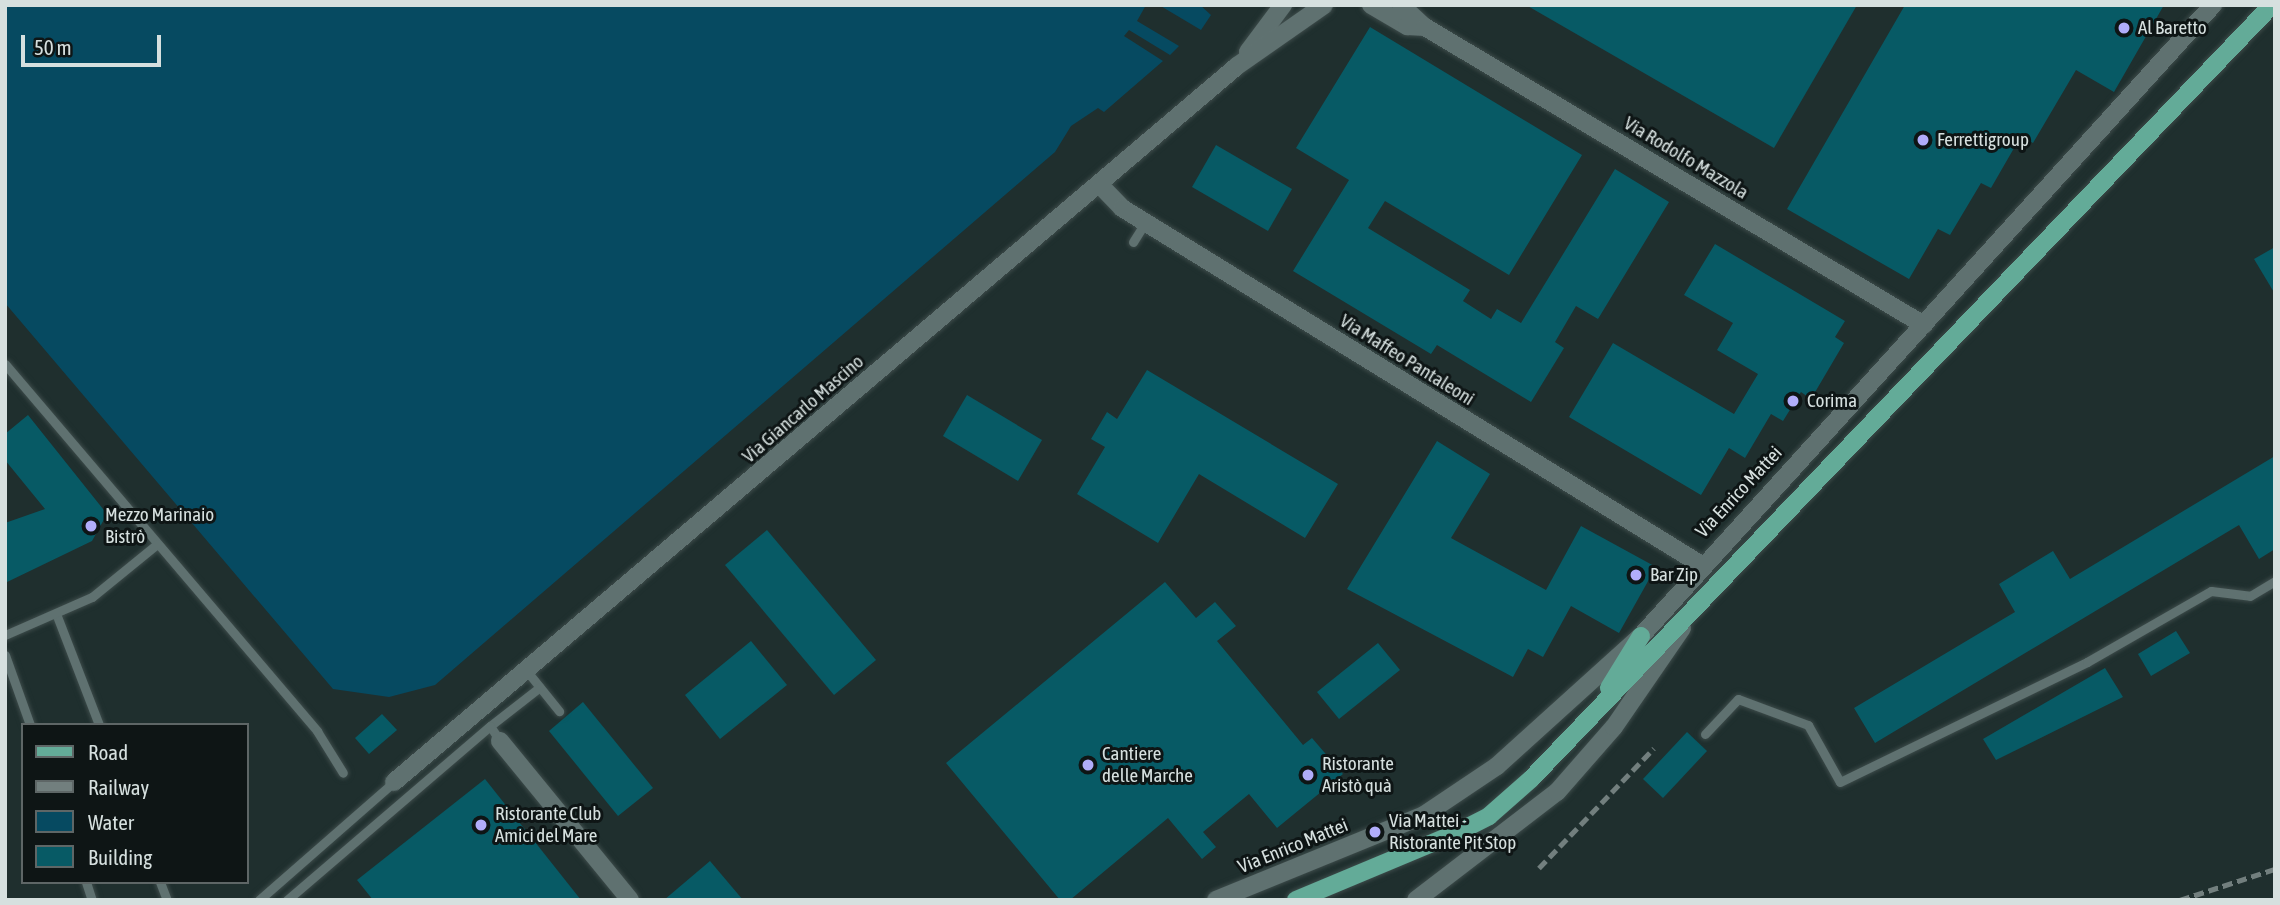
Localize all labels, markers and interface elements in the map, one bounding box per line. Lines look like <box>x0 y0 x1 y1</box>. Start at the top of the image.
place label: Al Baretto <box>2138 17 2207 39</box>
marker: Al Baretto <box>2116 20 2132 36</box>
scale bar <box>24 21 164 65</box>
text: 50 m <box>34 35 72 59</box>
street label: Via Rodolfo Mazzola <box>1620 112 1752 204</box>
place label: Ferrettigroup <box>1937 129 2029 151</box>
marker: Ferrettigroup <box>1915 132 1931 148</box>
street label: Via Maffeo Pantaleoni <box>1336 309 1478 411</box>
street label: Via Giancarlo Mascino <box>738 350 868 468</box>
place label: Corima <box>1807 390 1857 412</box>
marker: Corima <box>1785 393 1801 409</box>
street label: Via Enrico Mattei <box>1691 442 1787 542</box>
place label: Mezzo Marinaio Bistrò <box>105 504 214 548</box>
marker: Mezzo Marinaio Bistrò <box>83 518 99 534</box>
place label: Bar Zip <box>1650 564 1698 586</box>
marker: Bar Zip <box>1628 567 1644 583</box>
legend <box>21 723 248 884</box>
text: Road <box>88 740 128 764</box>
place label: Cantiere delle Marche <box>1102 743 1193 787</box>
place label: Ristorante Aristò quà <box>1322 753 1394 797</box>
marker: Cantiere delle Marche <box>1080 757 1096 773</box>
marker: Ristorante Aristò quà <box>1300 767 1316 783</box>
text: Railway <box>88 775 149 799</box>
place label: Ristorante Club Amici del Mare <box>495 803 601 847</box>
text: Water <box>88 810 134 834</box>
place label: Via Mattei - Ristorante Pit Stop <box>1389 810 1516 854</box>
street label: Via Enrico Mattei <box>1235 814 1351 878</box>
marker: Ristorante Club Amici del Mare <box>473 817 489 833</box>
marker: Via Mattei - Ristorante Pit Stop <box>1367 824 1383 840</box>
text: Building <box>88 845 152 869</box>

